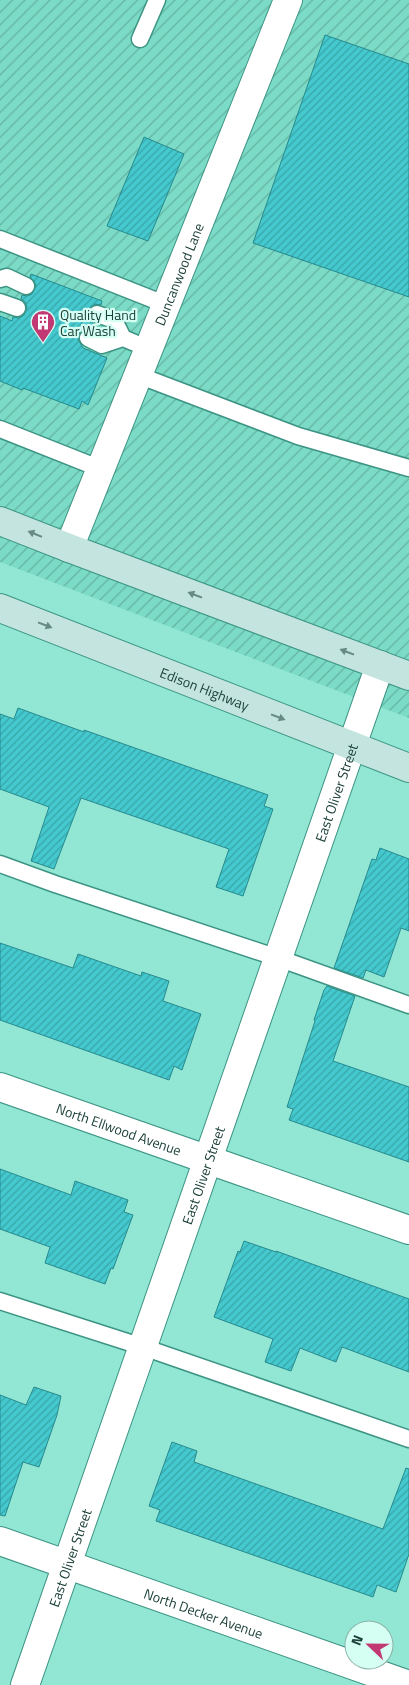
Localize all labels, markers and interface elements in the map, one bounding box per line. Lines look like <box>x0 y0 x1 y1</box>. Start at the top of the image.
street label: Duncanwood Lane <box>149 220 208 328</box>
place label: Quality Hand Car Wash <box>60 304 136 341</box>
building icon: Quality Hand Car Wash <box>30 309 56 343</box>
one-way arrow <box>27 530 42 538</box>
one-way arrow <box>187 591 202 599</box>
one-way arrow <box>38 622 53 630</box>
one-way arrow <box>339 648 354 656</box>
street label: Edison Highway <box>157 661 253 715</box>
one-way arrow <box>271 713 286 721</box>
street label: East Oliver Street <box>309 741 362 844</box>
street label: North Ellwood Avenue <box>54 1097 184 1160</box>
street label: East Oliver Street <box>176 1123 229 1227</box>
street label: East Oliver Street <box>43 1506 96 1609</box>
street label: North Decker Avenue <box>141 1582 266 1643</box>
north arrow <box>344 1620 394 1670</box>
text: N <box>345 1632 368 1648</box>

